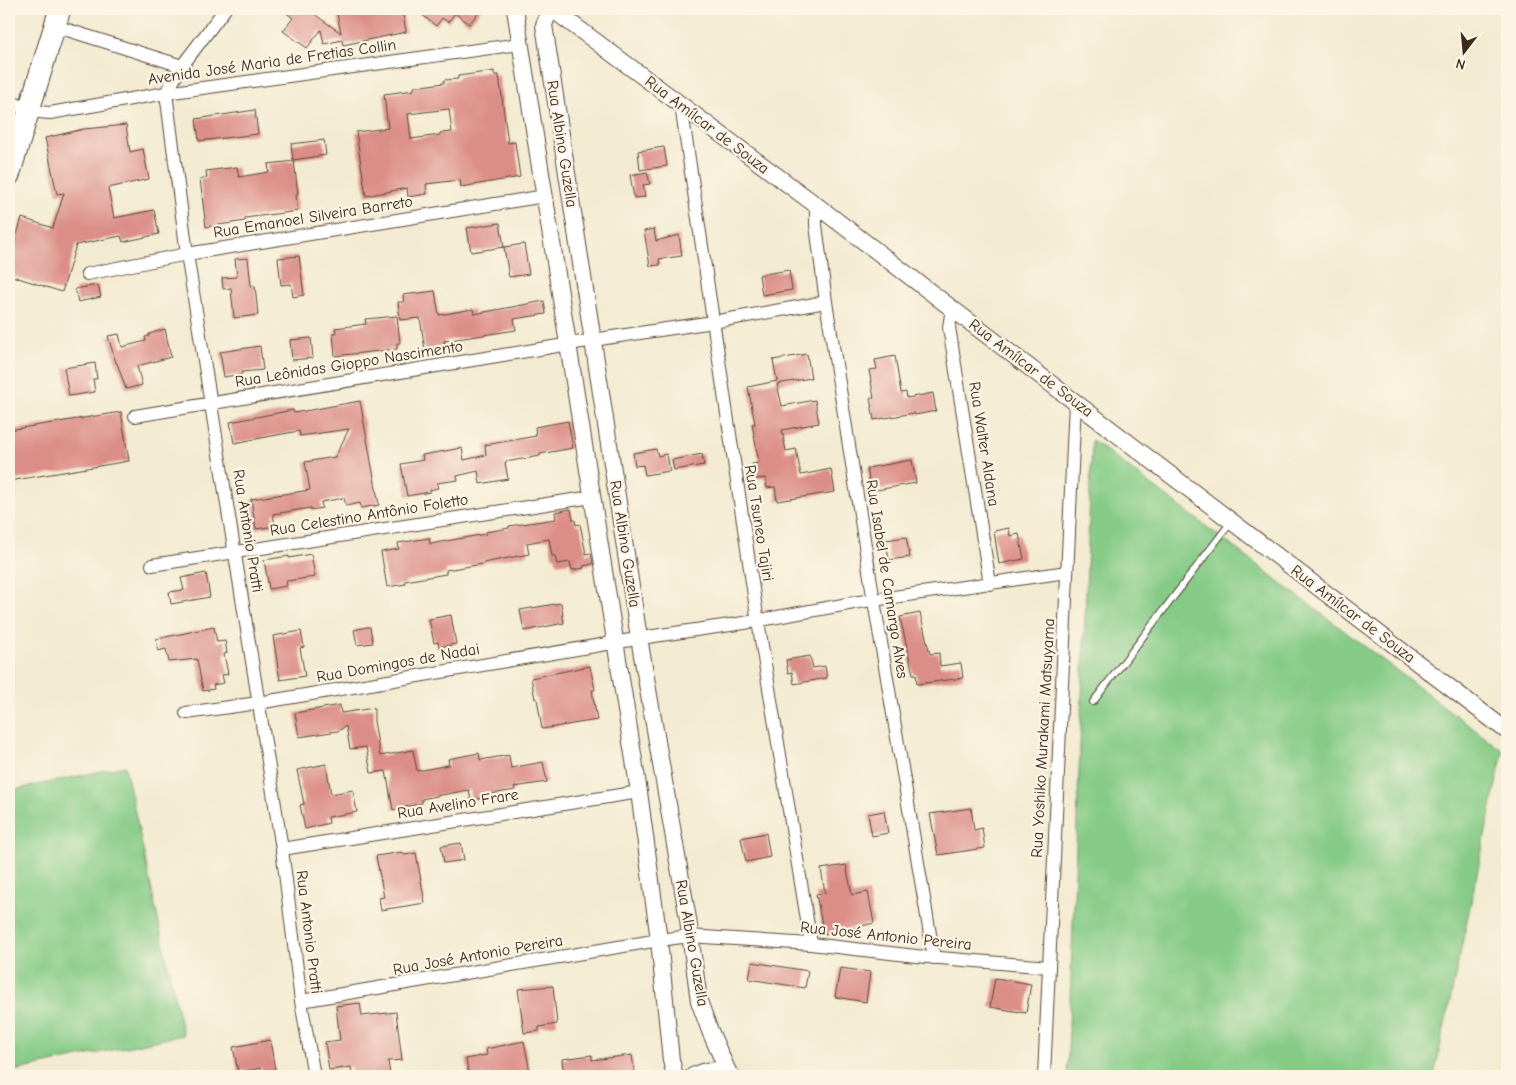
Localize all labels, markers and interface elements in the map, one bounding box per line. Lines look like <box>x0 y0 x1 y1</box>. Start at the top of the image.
north arrow <box>1438 28 1488 78</box>
street label: Avenida José Maria de Fretias Collin <box>147 36 397 88</box>
text: N <box>1454 55 1467 73</box>
street label: Rua Amílcar de Souza <box>641 72 773 178</box>
street label: Rua Albino Guzella <box>543 79 581 209</box>
street label: Rua Emanoel Silveira Barreto <box>212 192 414 242</box>
street label: Rua Amílcar de Souza <box>965 315 1097 421</box>
street label: Rua Leônidas Gioppo Nascimento <box>234 337 464 391</box>
street label: Rua Walter Aldana <box>965 380 1003 508</box>
street label: Rua Tsuneo Tajiri <box>741 463 777 583</box>
street label: Rua Antonio Pratti <box>229 468 267 594</box>
street label: Rua Isabel de Camargo Alves <box>862 478 912 680</box>
street label: Rua Albino Guzella <box>606 479 644 609</box>
street label: Rua Celestino Antônio Foletto <box>268 490 470 540</box>
street label: Rua Amílcar de Souza <box>1287 561 1419 667</box>
street label: Rua Yoshiko Murakami Matsuyama <box>1028 618 1058 858</box>
street label: Rua Domingos de Nadai <box>315 640 481 686</box>
street label: Rua Avelino Frare <box>396 786 520 822</box>
street label: Rua Antonio Pratti <box>292 869 326 995</box>
street label: Rua Albino Guzella <box>672 878 712 1008</box>
street label: Rua José Antonio Pereira <box>799 918 973 954</box>
street label: Rua José Antonio Pereira <box>392 931 564 979</box>

